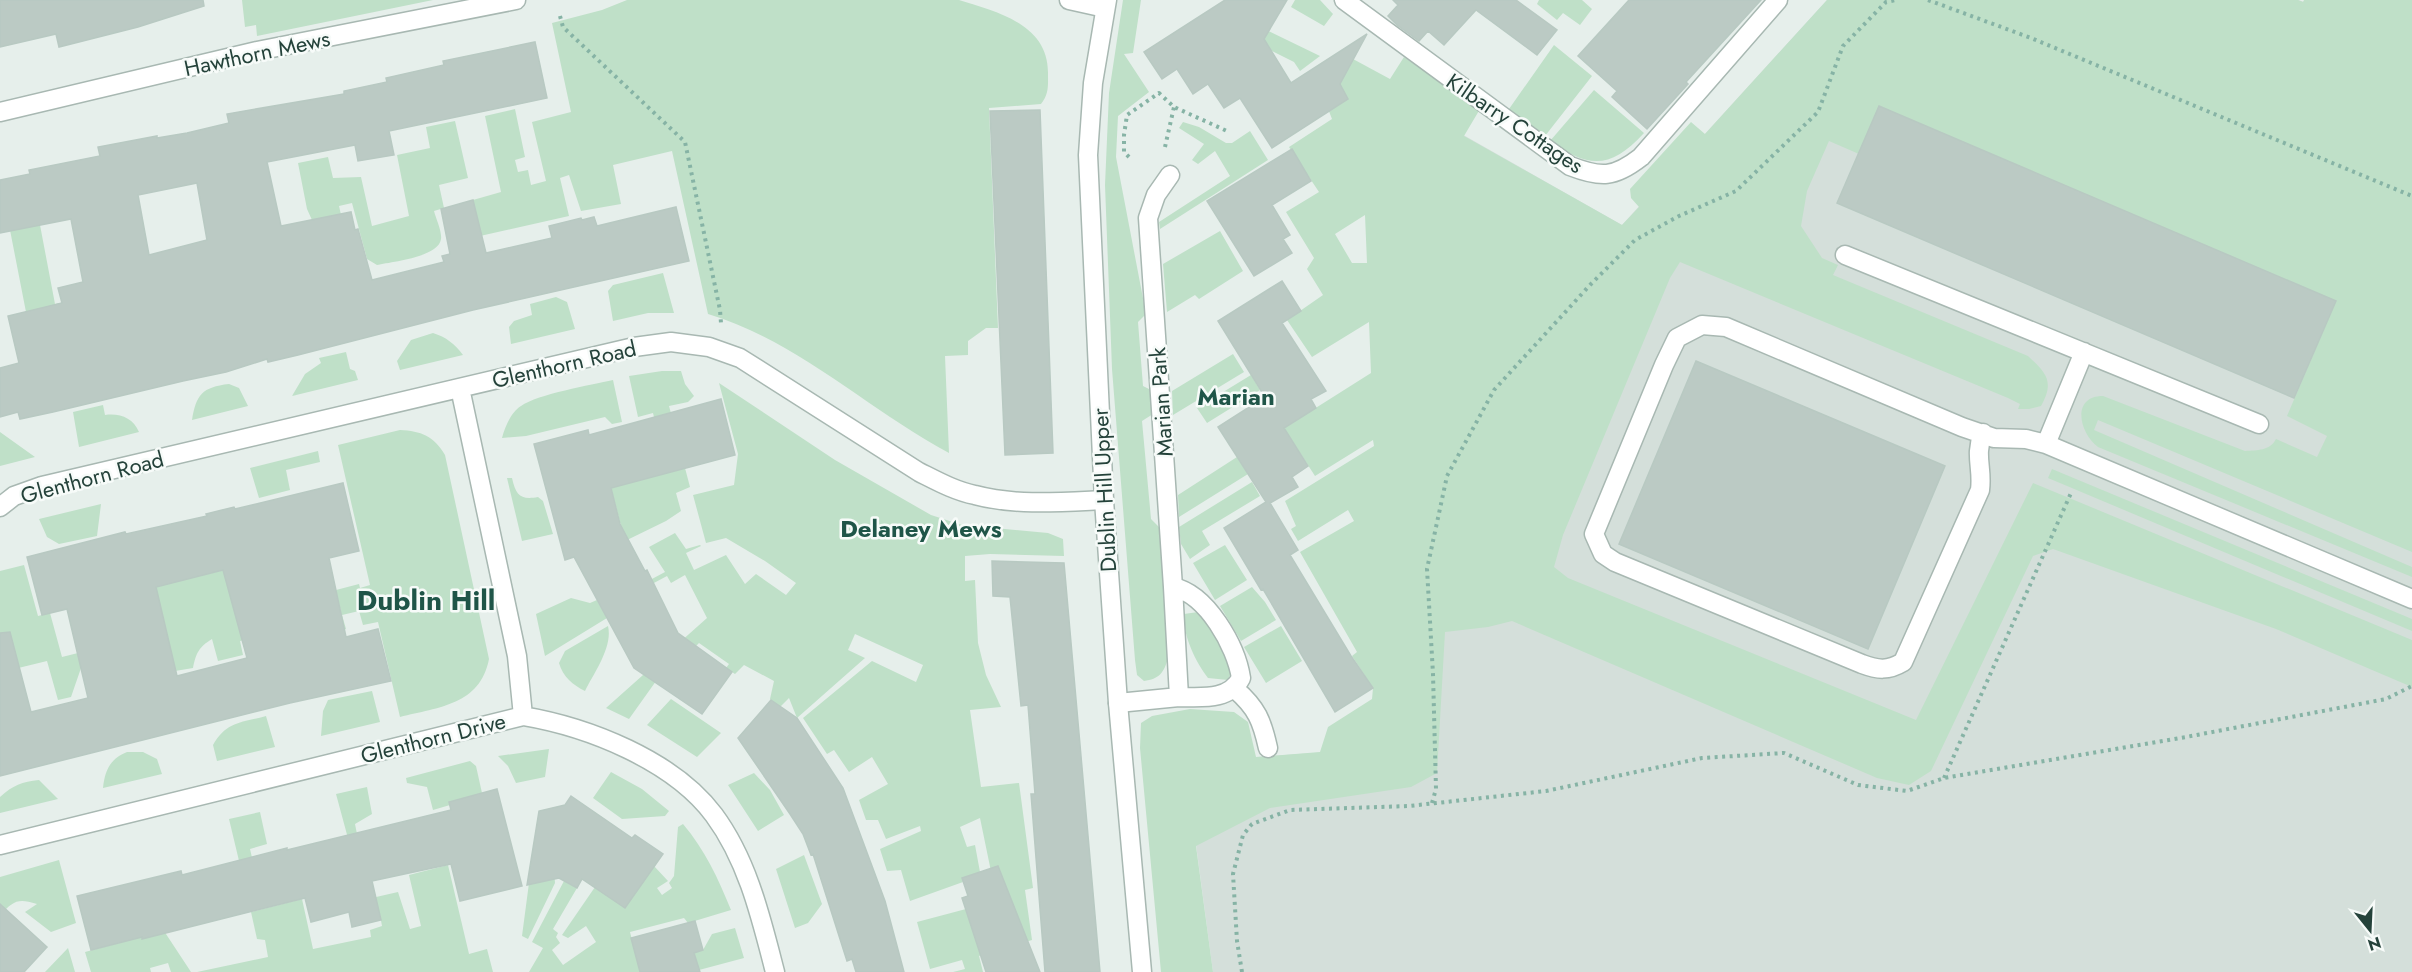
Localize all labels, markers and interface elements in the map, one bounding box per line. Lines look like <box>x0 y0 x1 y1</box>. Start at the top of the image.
street label: Hawthorn Mews <box>181 22 333 84</box>
street label: Kilbarry Cottages <box>1440 65 1590 181</box>
street label: Glenthorn Road <box>489 332 639 396</box>
street label: Marian Park <box>1141 346 1181 458</box>
district label: Marian <box>1197 379 1275 414</box>
street label: Dublin Hill Upper <box>1084 407 1124 573</box>
street label: Glenthorn Road <box>17 443 167 511</box>
district label: Delaney Mews <box>840 511 1002 546</box>
district label: Dublin Hill <box>357 580 495 621</box>
street label: Glenthorn Drive <box>357 705 509 771</box>
north arrow <box>2340 900 2400 960</box>
text: N <box>2365 931 2384 957</box>

